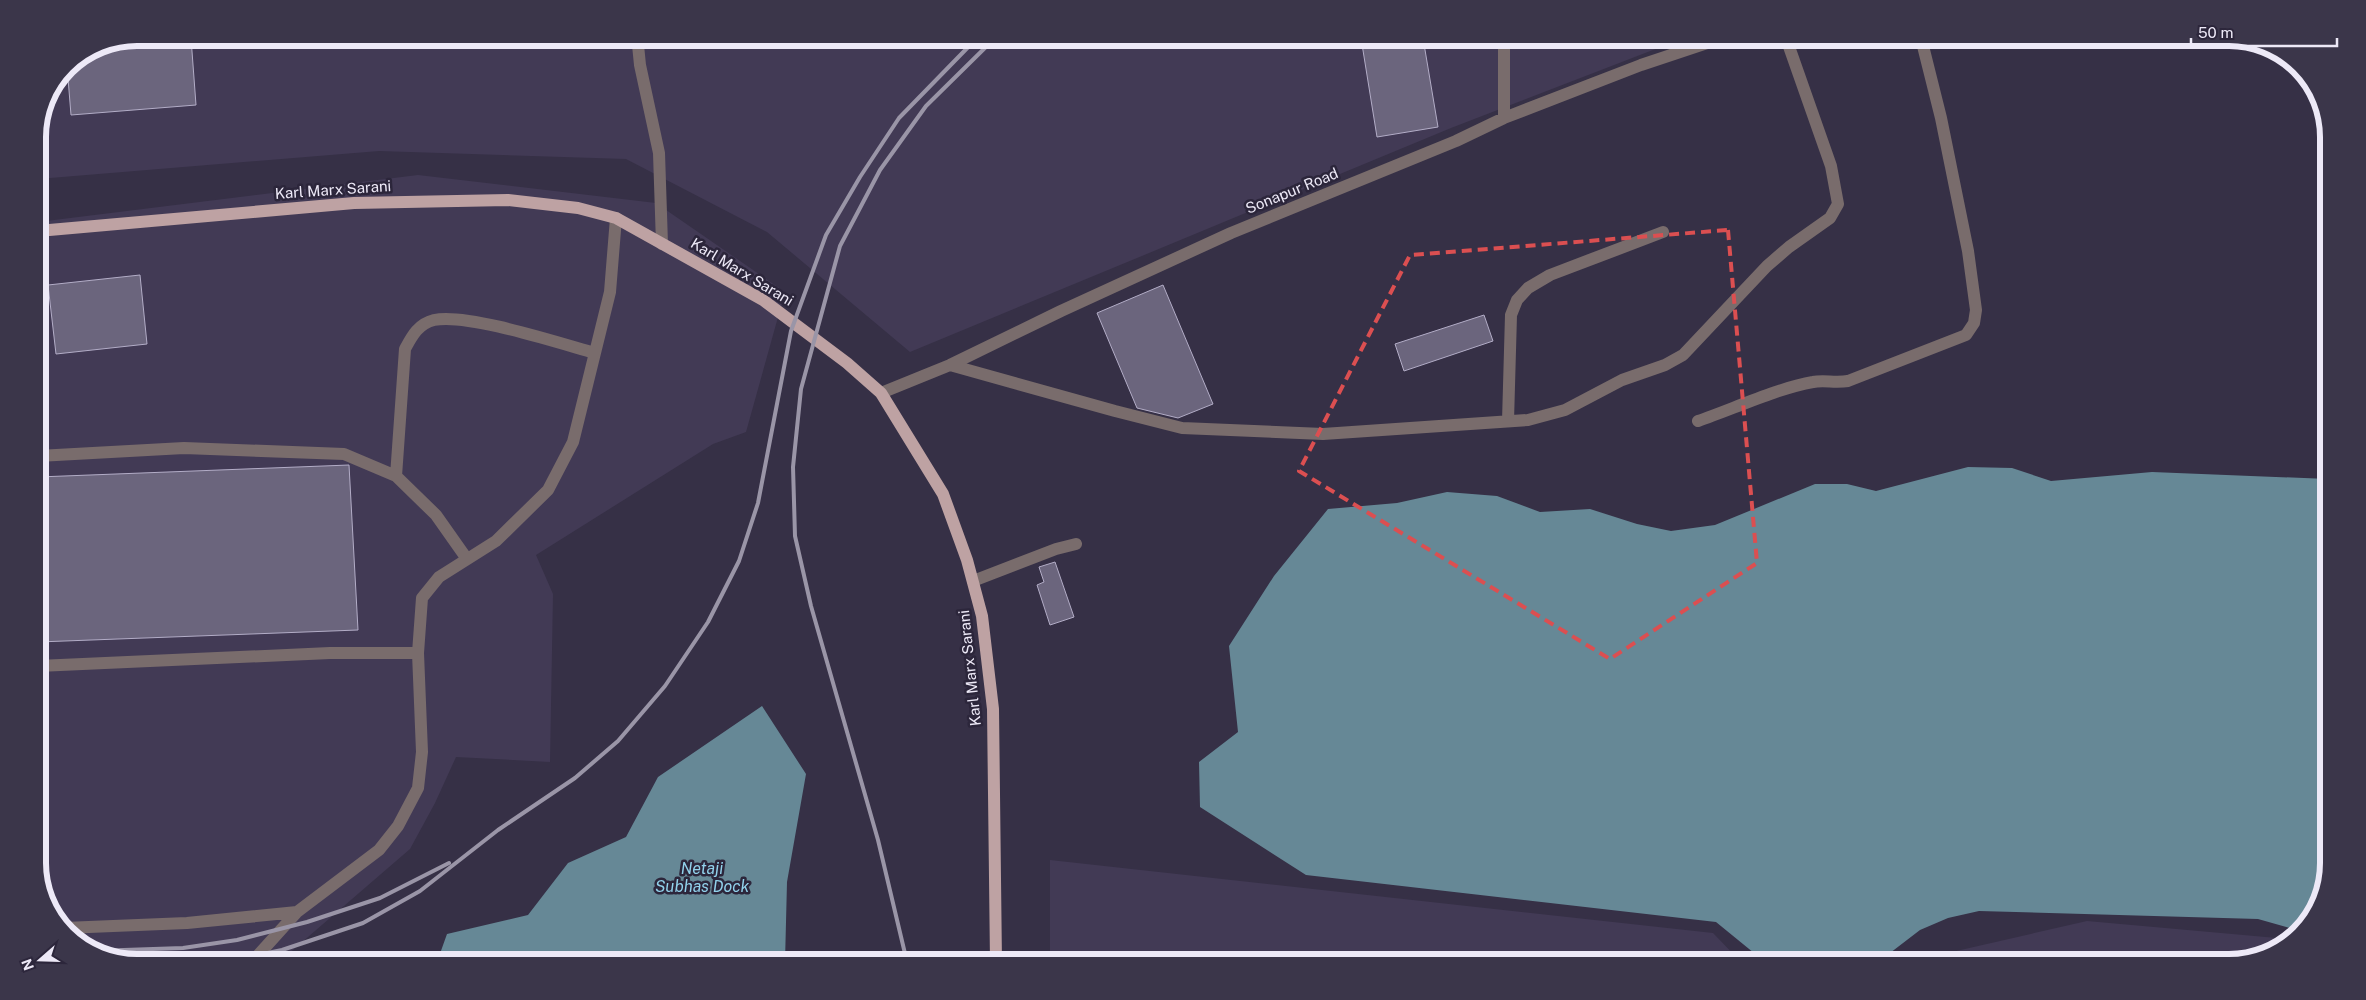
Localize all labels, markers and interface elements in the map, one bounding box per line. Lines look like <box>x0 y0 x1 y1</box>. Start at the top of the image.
scale bar <box>2191 15 2337 47</box>
text: 50 m <box>2198 24 2233 41</box>
street label: Sonapur Road <box>1243 164 1341 217</box>
street label: Karl Marx Sarani <box>274 177 392 202</box>
street label: Karl Marx Sarani <box>688 234 797 309</box>
street label: Karl Marx Sarani <box>955 609 984 727</box>
water label: Netaji Subhas Dock <box>655 859 749 896</box>
north arrow <box>15 935 65 985</box>
text: N <box>18 957 37 972</box>

